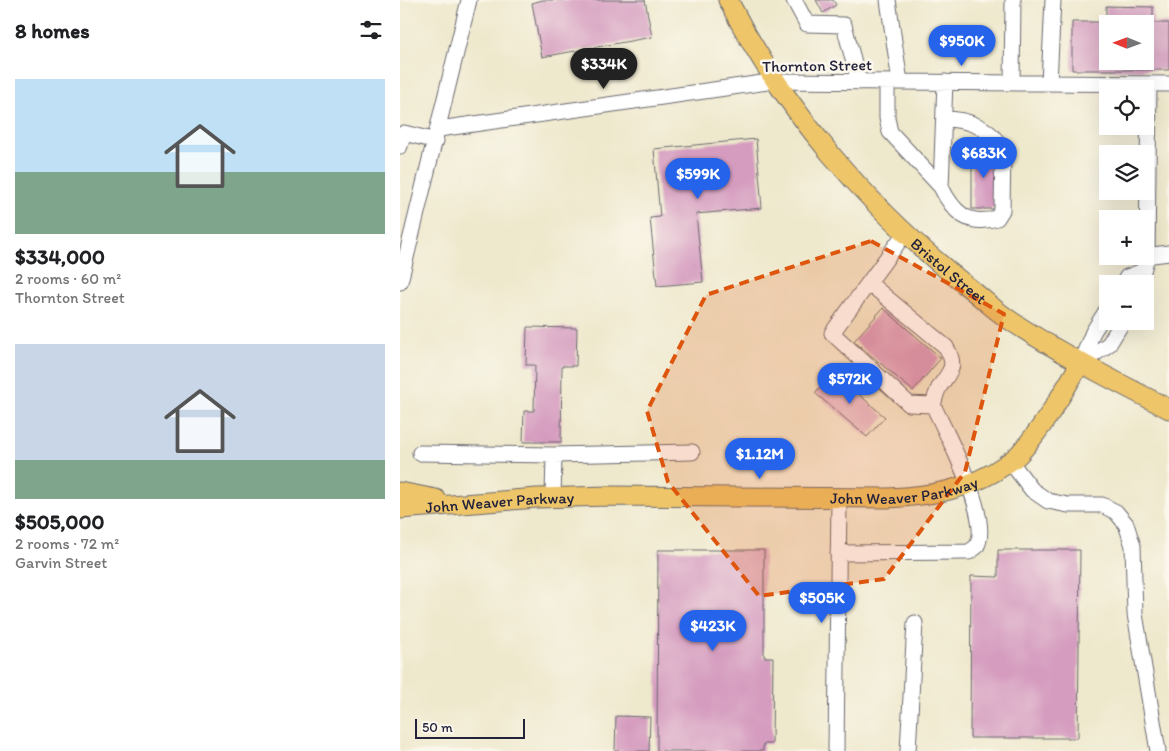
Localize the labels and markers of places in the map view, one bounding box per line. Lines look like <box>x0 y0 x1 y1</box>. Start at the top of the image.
pin: $950K <box>927 24 997 67</box>
pin: $334K <box>569 48 639 90</box>
pin: $683K <box>949 136 1019 179</box>
pin: $599K <box>663 158 733 200</box>
pin: $572K <box>815 362 885 405</box>
pin: $1.12M <box>719 438 801 480</box>
pin: $505K <box>787 582 857 624</box>
pin: $423K <box>678 610 748 652</box>

